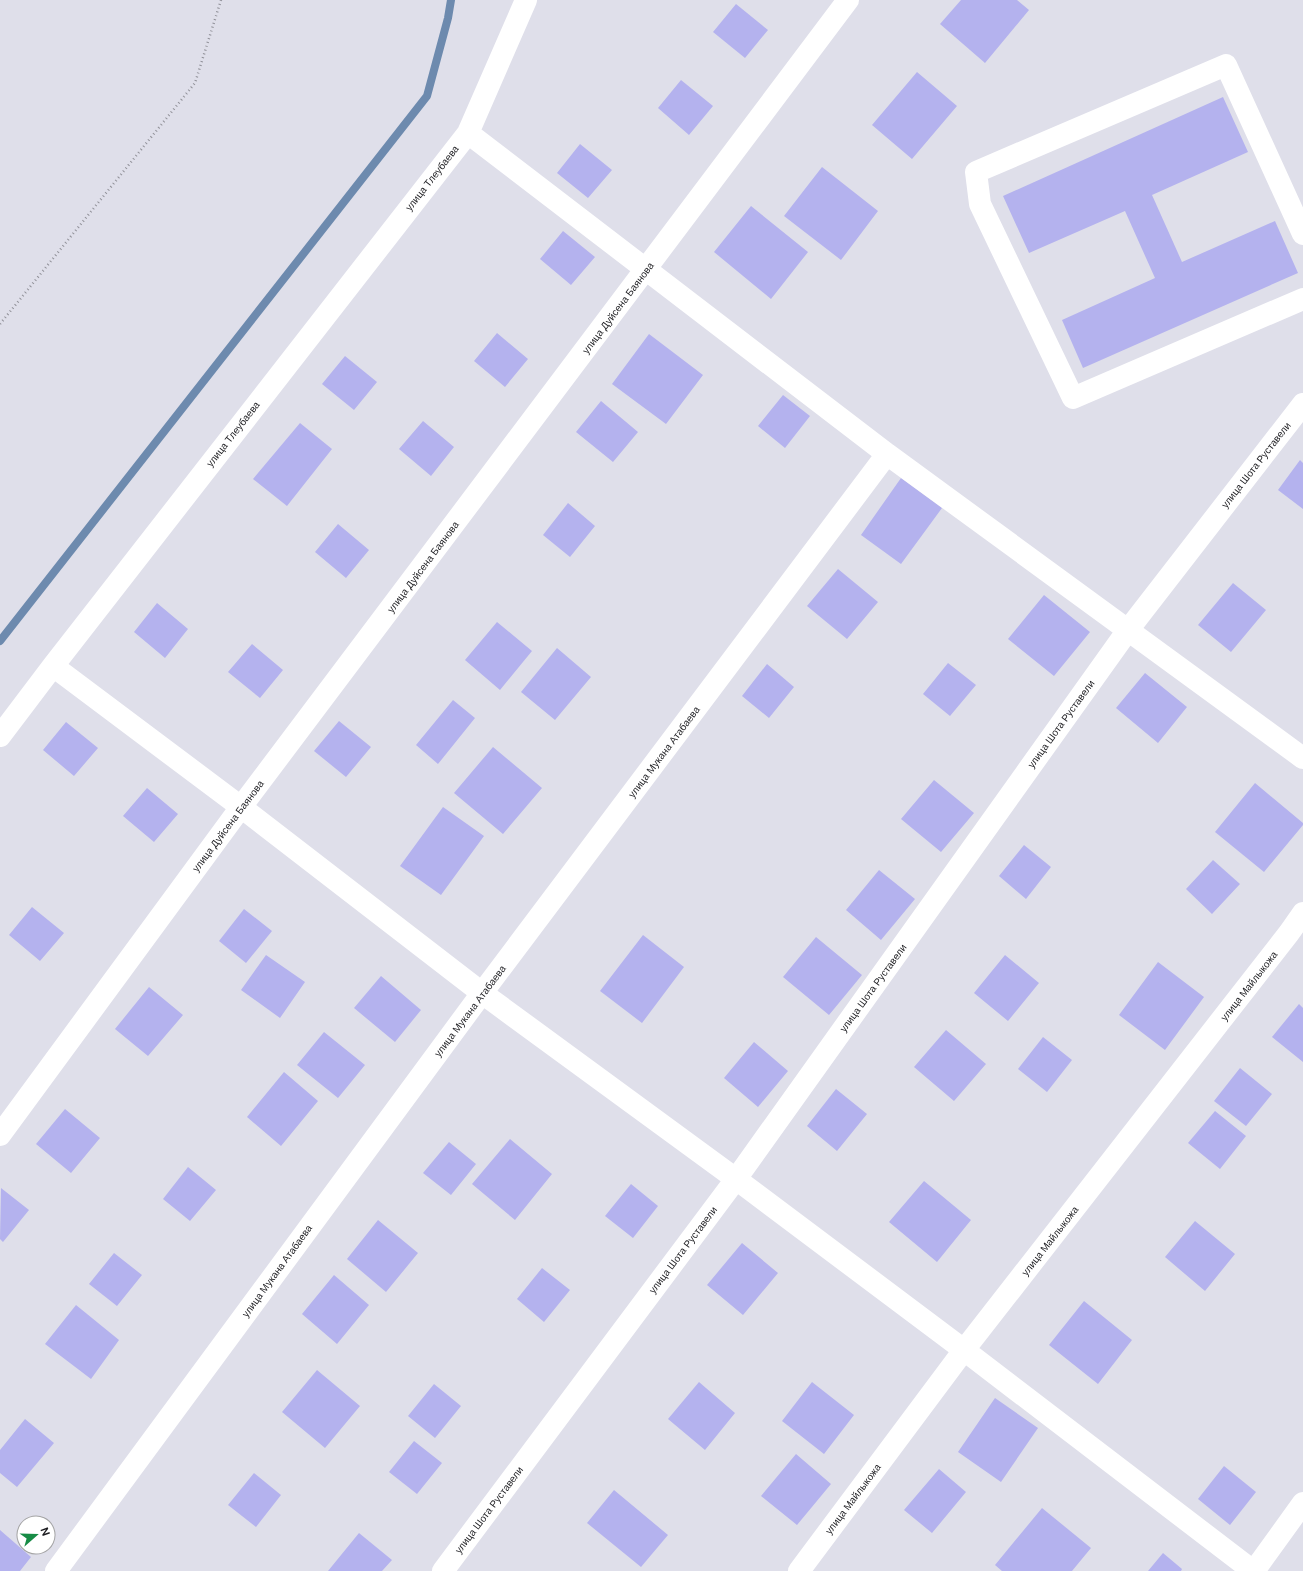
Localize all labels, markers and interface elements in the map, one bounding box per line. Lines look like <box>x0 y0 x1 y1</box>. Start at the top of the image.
street label: улица Тлеубаева <box>402 142 462 213</box>
street label: улица Дуйсена Баянова <box>579 259 657 356</box>
street label: улица Тлеубаева <box>203 398 263 469</box>
street label: улица Шота Руставели <box>1218 419 1294 511</box>
street label: улица Дуйсена Баянова <box>384 518 462 615</box>
street label: улица Шота Руставели <box>1025 677 1097 771</box>
street label: улица Мукана Атабаева <box>625 703 703 800</box>
street label: улица Дуйсена Баянова <box>189 777 267 874</box>
street label: улица Шота Руставели <box>837 941 909 1035</box>
street label: улица Майлыкожа <box>1218 948 1281 1023</box>
street label: улица Мукана Атабаева <box>431 962 509 1059</box>
street label: улица Майлыкожа <box>1019 1203 1082 1278</box>
street label: улица Шота Руставели <box>646 1204 720 1296</box>
street label: улица Мукана Атабаева <box>239 1222 315 1320</box>
street label: улица Майлыкожа <box>822 1461 884 1537</box>
street label: улица Шота Руставели <box>452 1464 526 1556</box>
north arrow <box>16 1515 56 1555</box>
text: N <box>37 1525 53 1538</box>

